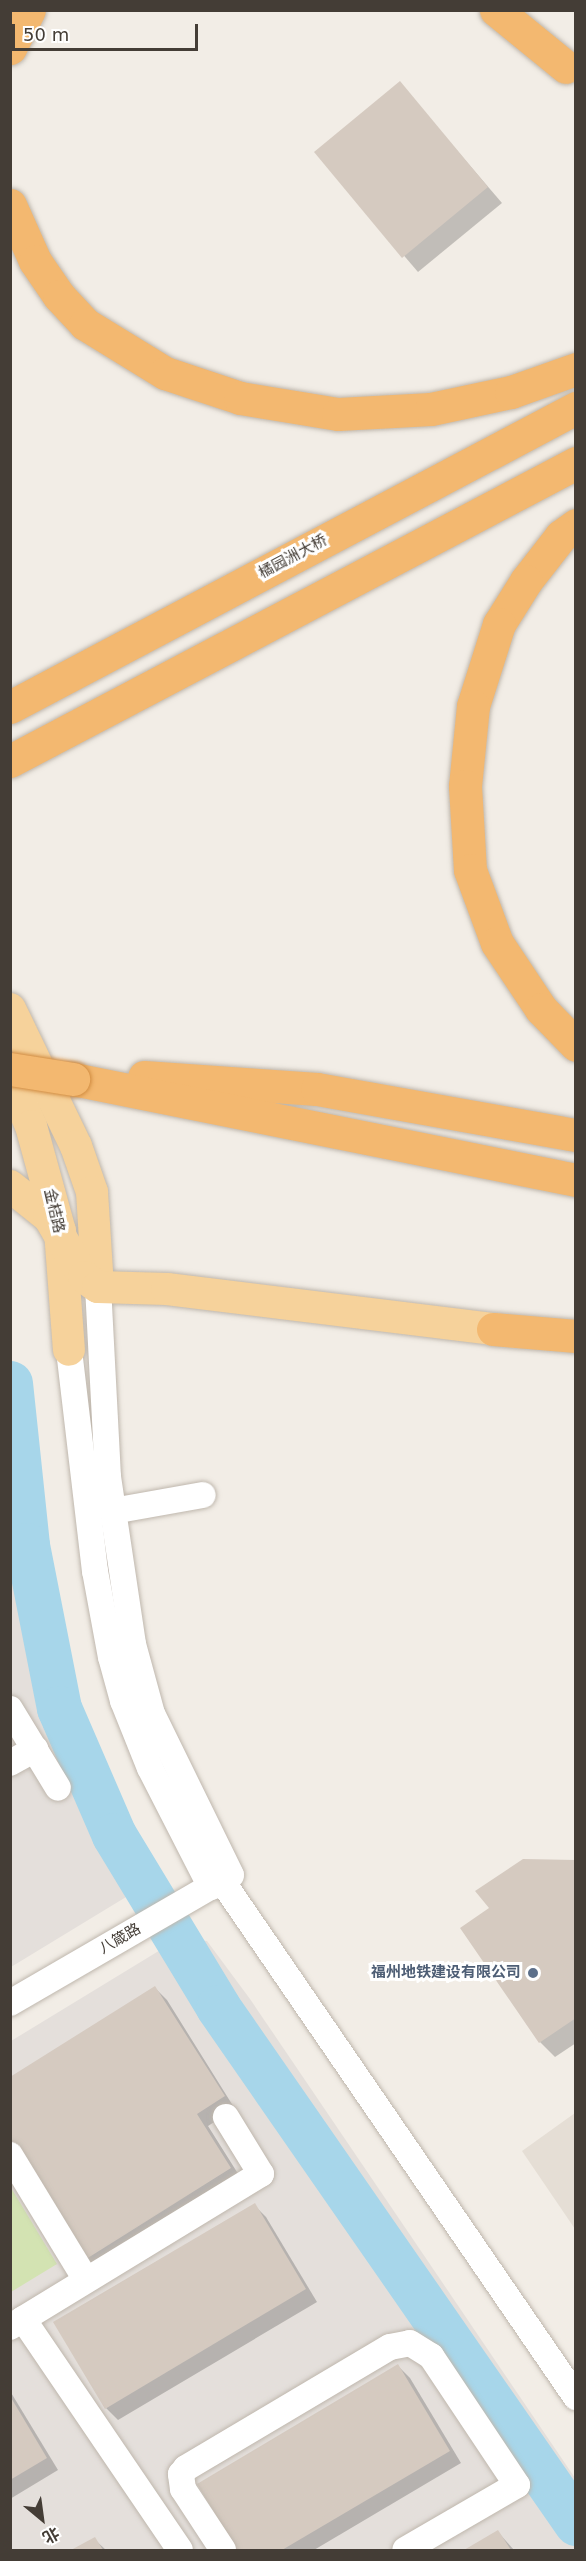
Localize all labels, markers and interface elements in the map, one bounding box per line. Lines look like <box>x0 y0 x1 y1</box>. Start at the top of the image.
scale bar <box>15 12 201 50</box>
text: 50 m <box>23 24 69 45</box>
street label: 橘园洲大桥 <box>256 531 330 583</box>
street label: 金桔路 <box>40 1187 68 1235</box>
street label: 八箴路 <box>96 1920 144 1958</box>
place label: 福州地铁建设有限公司 <box>371 1964 521 1982</box>
marker: 福州地铁建设有限公司 <box>526 1966 540 1980</box>
north arrow <box>12 2489 72 2549</box>
text: 北 <box>39 2523 63 2547</box>

